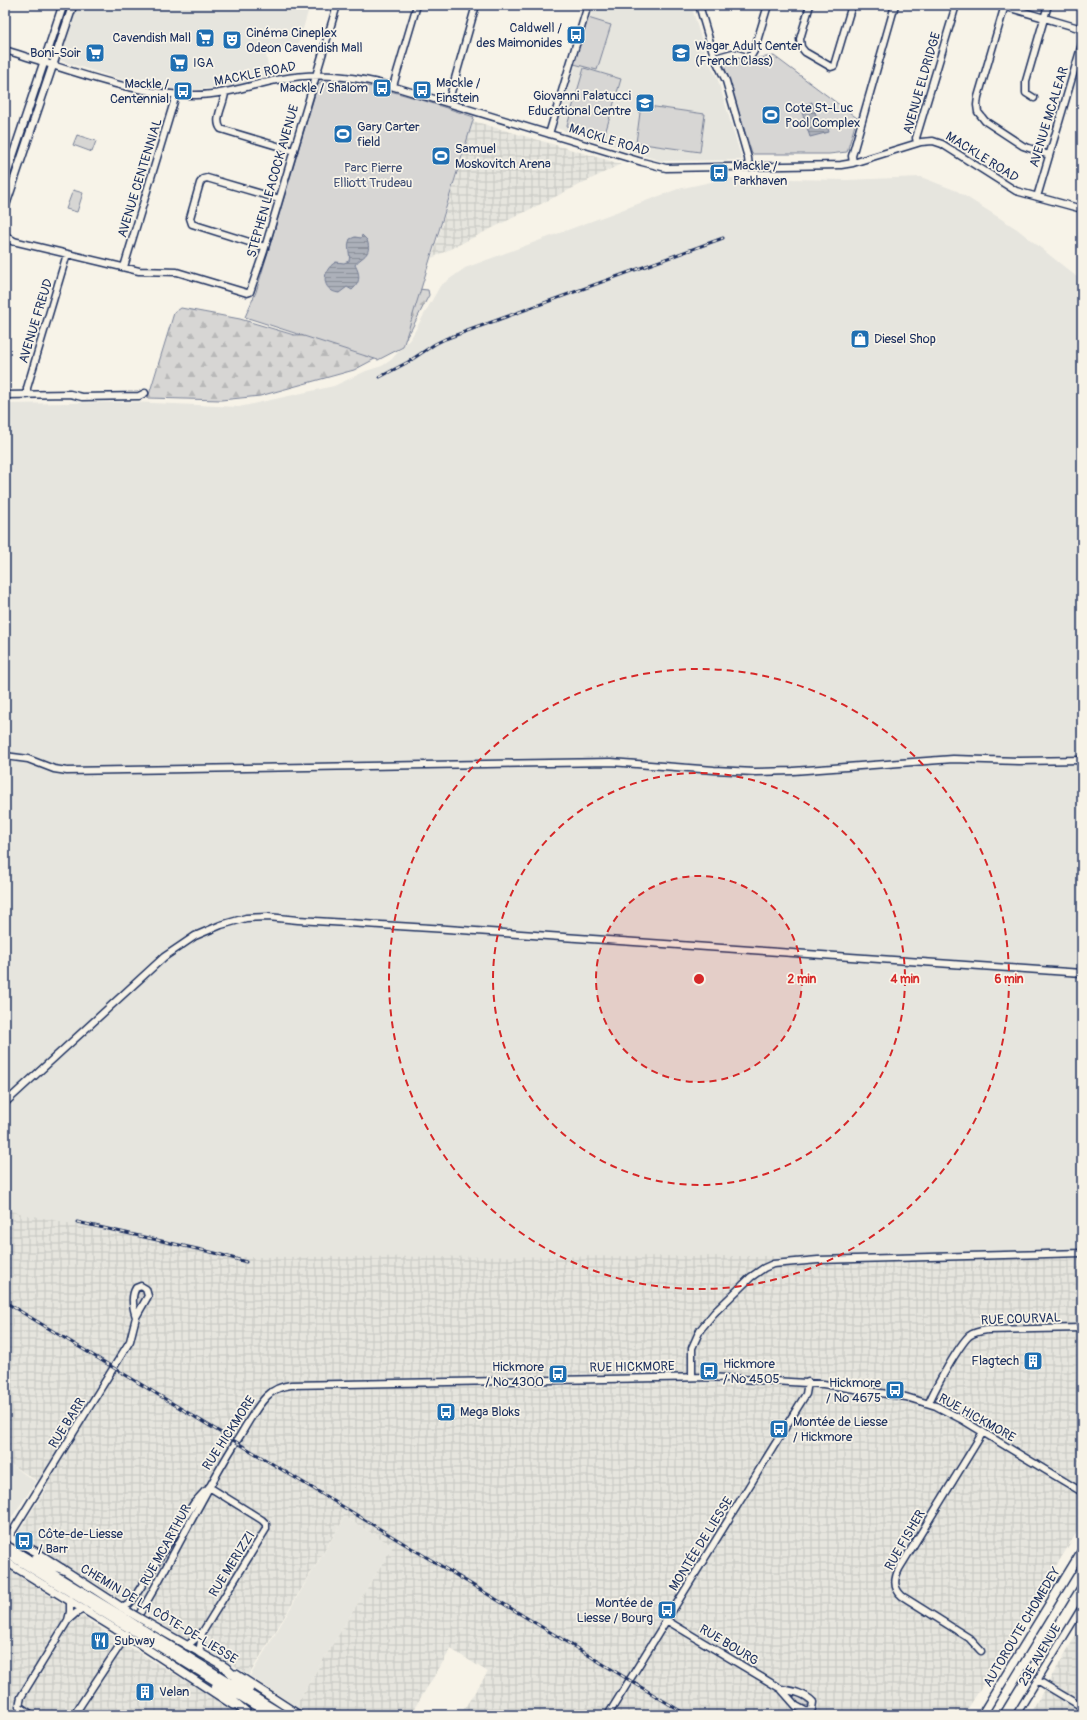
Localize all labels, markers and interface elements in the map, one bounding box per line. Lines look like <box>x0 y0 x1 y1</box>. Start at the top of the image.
place label: Caldwell / des Maimonides <box>476 20 562 51</box>
bus stop icon: Caldwell / des Maimonides <box>565 24 587 46</box>
place label: Cinéma Cineplex Odeon Cavendish Mall <box>246 25 363 56</box>
supermarket icon: Cavendish Mall <box>194 27 216 49</box>
theatre icon: Cinéma Cineplex Odeon Cavendish Mall <box>221 29 243 51</box>
place label: Cavendish Mall <box>113 30 191 46</box>
street label: AVENUE ELDRIDGE <box>900 30 944 136</box>
place label: Wagar Adult Center (French Class) <box>695 38 803 69</box>
supermarket icon: Boni-Soir <box>84 42 106 64</box>
school or university icon: Wagar Adult Center (French Class) <box>670 42 692 64</box>
place label: Boni-Soir <box>30 45 81 61</box>
supermarket icon: IGA <box>168 52 190 74</box>
place label: IGA <box>193 55 214 71</box>
street label: MACKLE ROAD <box>213 58 297 90</box>
street label: AVENUE MCALEAR <box>1026 64 1072 169</box>
place label: Mackle / Einstein <box>436 75 481 106</box>
place label: Mackle / Centennial <box>110 76 169 107</box>
bus stop icon: Mackle / Shalom <box>371 77 393 99</box>
bus stop icon: Mackle / Einstein <box>411 79 433 101</box>
bus stop icon: Mackle / Centennial <box>172 80 194 102</box>
place label: Mackle / Shalom <box>280 80 368 96</box>
place label: Giovanni Palatucci Educational Centre <box>528 88 632 119</box>
school or university icon: Giovanni Palatucci Educational Centre <box>634 92 656 114</box>
place label: Cote St-Luc Pool Complex <box>785 100 860 131</box>
street label: STEPHEN LEACOCK AVENUE <box>243 103 303 259</box>
sports icon: Cote St-Luc Pool Complex <box>760 104 782 126</box>
street label: AVENUE CENTENNIAL <box>114 117 166 239</box>
place label: Gary Carter field <box>357 119 420 150</box>
street label: MACKLE ROAD <box>567 120 651 160</box>
sports icon: Gary Carter field <box>332 123 354 145</box>
street label: MACKLE ROAD <box>943 128 1021 186</box>
place label: Samuel Moskovitch Arena <box>455 141 551 172</box>
sports icon: Samuel Moskovitch Arena <box>430 145 452 167</box>
place label: Mackle / Parkhaven <box>733 158 787 189</box>
park label: Parc Pierre Elliott Trudeau <box>334 160 412 191</box>
bus stop icon: Mackle / Parkhaven <box>708 162 730 184</box>
street label: AVENUE FREUD <box>16 277 56 365</box>
shop icon: Diesel Shop <box>849 328 871 350</box>
place label: Diesel Shop <box>874 331 936 347</box>
centre of rings <box>692 972 706 986</box>
text: 2 min <box>788 972 817 987</box>
text: 4 min <box>889 972 920 987</box>
text: 6 min <box>994 972 1024 987</box>
street label: RUE COURVAL <box>981 1310 1061 1328</box>
building icon: Flagtech <box>1022 1350 1044 1372</box>
place label: Flagtech <box>971 1353 1019 1369</box>
place label: Hickmore / No 4505 <box>723 1356 780 1387</box>
street label: RUE HICKMORE <box>589 1358 675 1376</box>
place label: Hickmore / No 4300 <box>485 1359 545 1390</box>
bus stop icon: Hickmore / No 4505 <box>698 1360 720 1382</box>
bus stop icon: Hickmore / No 4300 <box>547 1363 569 1385</box>
place label: Hickmore / No 4675 <box>826 1375 882 1406</box>
bus stop icon: Hickmore / No 4675 <box>884 1379 906 1401</box>
street label: RUE HICKMORE <box>936 1390 1018 1446</box>
street label: RUE HICKMORE <box>199 1393 259 1473</box>
street label: RUE BARR <box>45 1394 89 1451</box>
bus stop icon: Mega Bloks <box>435 1401 457 1423</box>
place label: Mega Bloks <box>460 1404 520 1420</box>
place label: Montée de Liesse / Hickmore <box>793 1414 888 1445</box>
bus stop icon: Montée de Liesse / Hickmore <box>768 1418 790 1440</box>
street label: MONTÉE DE LIESSE <box>666 1494 736 1594</box>
street label: RUE MCARTHUR <box>137 1501 195 1589</box>
street label: RUE FISHER <box>881 1506 929 1573</box>
place label: Côte-de-Liesse / Barr <box>38 1526 123 1557</box>
street label: RUE MERIZZI <box>205 1528 259 1600</box>
bus stop icon: Côte-de-Liesse / Barr <box>13 1530 35 1552</box>
street label: CHEMIN DE LA CÔTE-DE-LIESSE <box>78 1561 241 1667</box>
street label: AUTOROUTE CHOMEDEY <box>980 1564 1064 1690</box>
place label: Montée de Liesse / Bourg <box>577 1595 654 1626</box>
bus stop icon: Montée de Liesse / Bourg <box>656 1599 678 1621</box>
street label: RUE BOURG <box>697 1621 761 1669</box>
street label: 23E AVENUE <box>1015 1621 1065 1689</box>
restaurant icon: Subway <box>89 1630 111 1652</box>
place label: Subway <box>114 1633 155 1649</box>
building icon: Velan <box>134 1681 156 1703</box>
place label: Velan <box>159 1684 189 1700</box>

